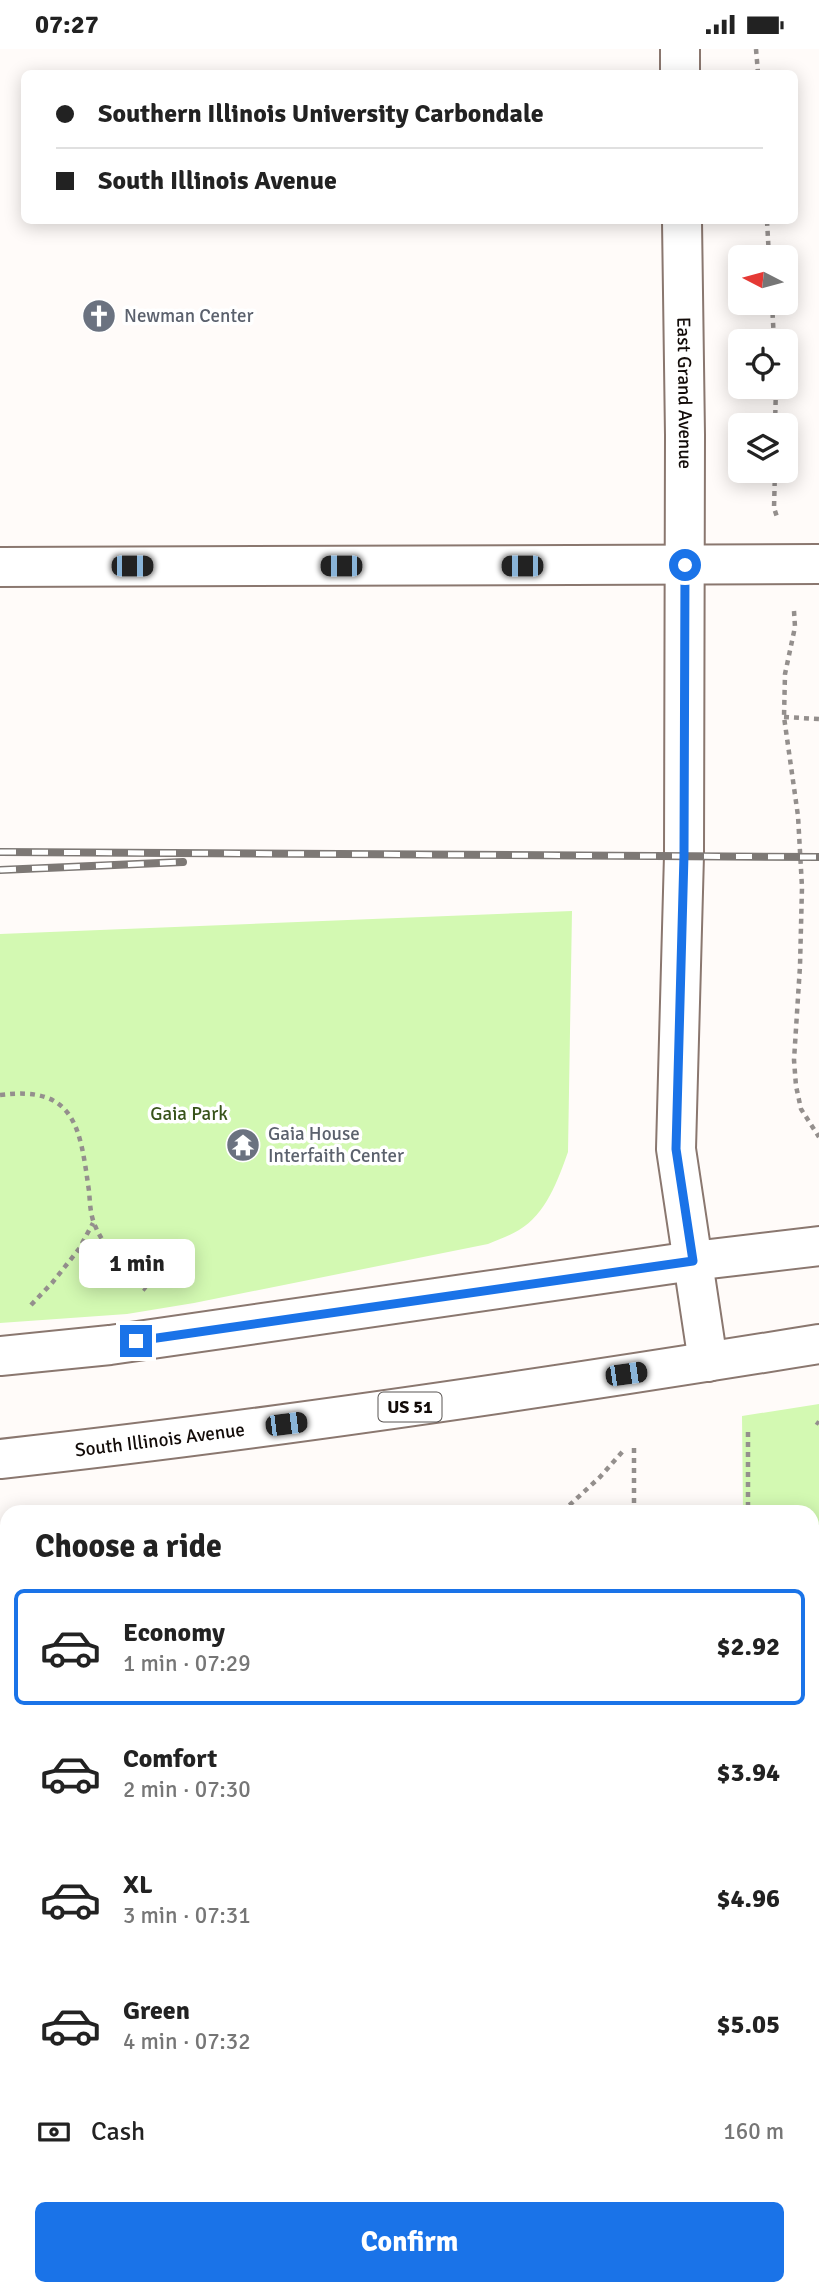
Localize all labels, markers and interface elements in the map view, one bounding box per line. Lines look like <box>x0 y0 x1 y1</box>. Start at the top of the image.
text: 07:27 <box>35 9 99 41</box>
text: Southern Illinois University Carbondale <box>98 98 544 130</box>
text: South Illinois Avenue <box>98 165 337 197</box>
north arrow <box>728 245 798 315</box>
map controls <box>728 245 798 483</box>
church icon: Newman Center <box>80 297 118 335</box>
place label: Newman Center <box>124 304 253 328</box>
street label: East Grand Avenue <box>671 317 697 469</box>
button: locate <box>728 329 798 399</box>
button: layers <box>728 413 798 483</box>
route start <box>669 549 701 581</box>
car <box>112 556 154 577</box>
car <box>321 556 363 577</box>
car <box>502 556 544 577</box>
park label: Gaia Park <box>150 1102 228 1126</box>
place label: Gaia House Interfaith Center <box>268 1122 404 1168</box>
temple icon: Gaia House Interfaith Center <box>224 1126 262 1164</box>
callout: 1 min <box>78 1239 194 1289</box>
text: 1 min <box>109 1249 165 1278</box>
route end <box>120 1325 152 1357</box>
car <box>604 1361 649 1387</box>
road number: US 51 <box>378 1393 442 1421</box>
car <box>264 1411 309 1437</box>
street label: South Illinois Avenue <box>74 1418 246 1462</box>
text: Choose a ride <box>35 1527 222 1566</box>
icon: car <box>39 1616 102 1679</box>
text: Economy <box>123 1617 225 1649</box>
text: $2.92 <box>716 1631 780 1663</box>
text: 1 min · 07:29 <box>123 1649 251 1678</box>
icon: car <box>39 1742 102 1805</box>
text: Comfort <box>123 1743 217 1775</box>
text: $3.94 <box>716 1757 780 1789</box>
text: 2 min · 07:30 <box>123 1775 251 1804</box>
icon: car <box>39 1868 102 1931</box>
text: XL <box>123 1869 153 1901</box>
text: $4.96 <box>716 1883 780 1915</box>
text: 3 min · 07:31 <box>123 1901 251 1930</box>
icon: car <box>39 1994 102 2057</box>
text: Green <box>123 1995 190 2027</box>
text: $5.05 <box>716 2009 780 2041</box>
text: 4 min · 07:32 <box>123 2027 251 2056</box>
icon: cash <box>35 2113 73 2151</box>
text: Cash <box>91 2116 145 2148</box>
text: 160 m <box>723 2117 784 2146</box>
button: Confirm <box>35 2202 784 2282</box>

